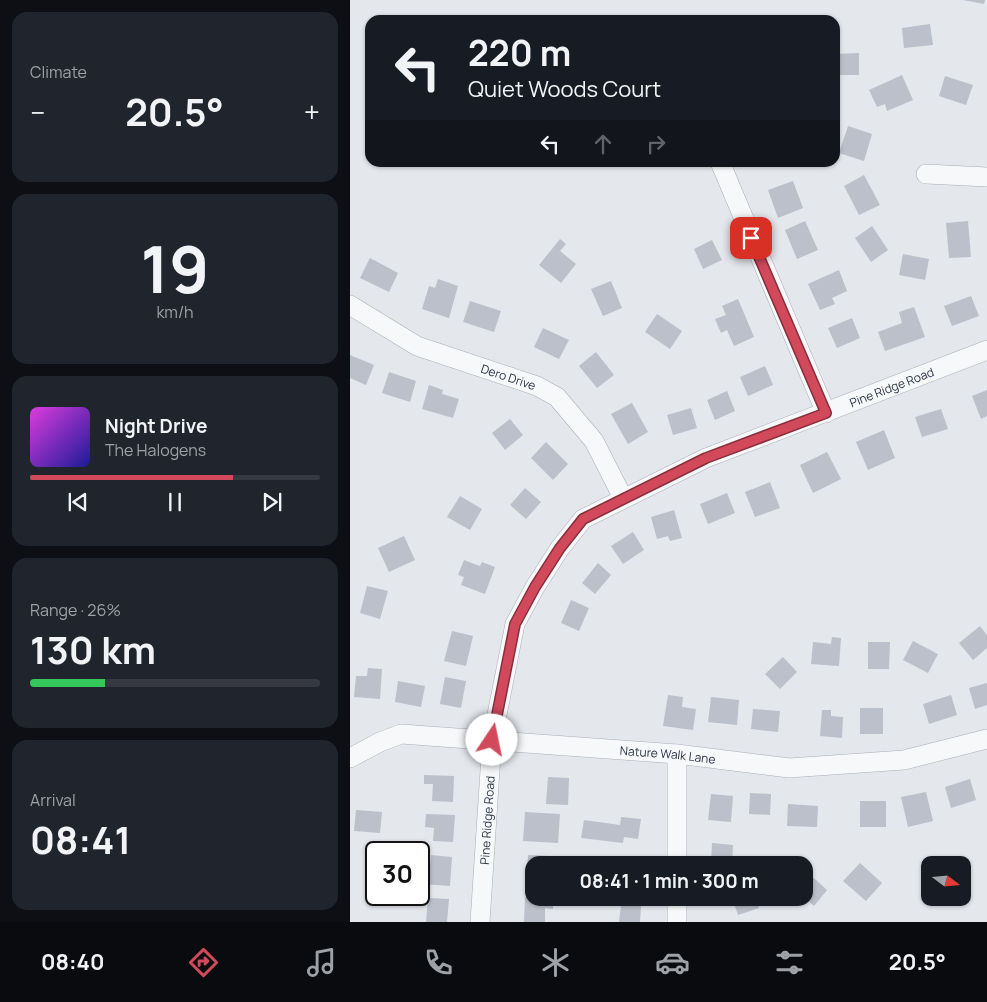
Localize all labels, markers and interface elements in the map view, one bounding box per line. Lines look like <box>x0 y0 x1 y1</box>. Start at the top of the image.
text: 220 m <box>468 29 571 77</box>
icon: left <box>385 35 450 100</box>
text: Climate <box>30 61 87 83</box>
text: Quiet Woods Court <box>468 74 661 104</box>
text: 20.5° <box>125 85 224 137</box>
text: − <box>30 93 45 131</box>
text: + <box>304 93 320 131</box>
icon: left <box>536 130 564 158</box>
icon: ahead <box>589 130 617 158</box>
icon: right <box>642 130 670 158</box>
pin <box>730 217 772 259</box>
text: 19 <box>141 224 209 313</box>
icon: arrive <box>737 224 765 252</box>
text: km/h <box>156 301 194 323</box>
street label: Dero Drive <box>479 359 538 394</box>
street label: Pine Ridge Road <box>847 363 936 411</box>
text: Night Drive <box>105 413 207 439</box>
text: The Halogens <box>105 439 206 461</box>
icon: previous <box>64 488 92 516</box>
icon: pause <box>161 488 189 516</box>
icon: next <box>258 488 286 516</box>
text: Range · 26% <box>30 599 121 621</box>
text: 130 km <box>30 623 156 675</box>
position arrow <box>465 713 517 765</box>
street label: Nature Walk Lane <box>619 741 717 767</box>
street label: Pine Ridge Road <box>475 775 498 865</box>
text: Arrival <box>30 789 76 811</box>
text: 08:41 <box>30 813 131 865</box>
speed limit sign: 30 <box>365 841 430 906</box>
north arrow <box>921 856 971 906</box>
map controls <box>921 856 971 906</box>
text: 08:41 · 1 min · 300 m <box>579 868 759 894</box>
icon: directions <box>186 945 221 980</box>
icon: music <box>304 945 339 980</box>
icon: phone <box>421 945 456 980</box>
icon: climate <box>538 945 573 980</box>
icon: car <box>655 945 690 980</box>
icon: filters <box>772 945 807 980</box>
text: 08:40 <box>41 947 104 977</box>
text: 20.5° <box>889 947 946 977</box>

